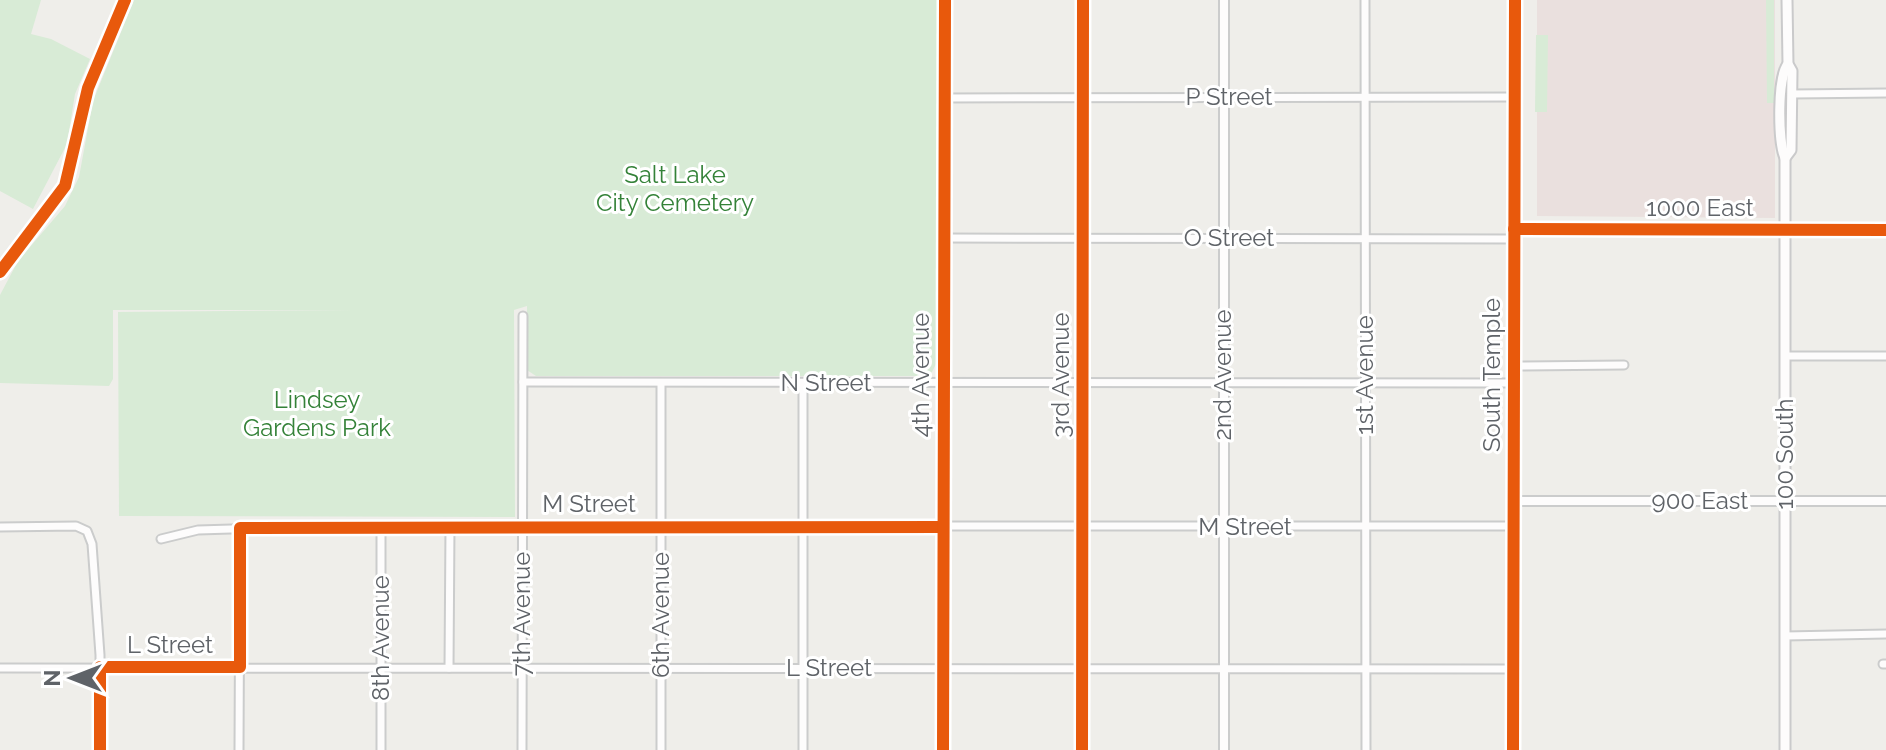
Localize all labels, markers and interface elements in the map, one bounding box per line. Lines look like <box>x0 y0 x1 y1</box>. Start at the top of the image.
street label: P Street <box>1186 82 1272 111</box>
park label: Salt Lake City Cemetery <box>596 160 754 217</box>
street label: 1000 East <box>1646 193 1754 222</box>
street label: O Street <box>1184 223 1274 252</box>
street label: South Temple <box>1477 298 1506 452</box>
street label: 2nd Avenue <box>1208 309 1237 441</box>
street label: 3rd Avenue <box>1046 312 1075 438</box>
street label: 4th Avenue <box>906 313 935 437</box>
street label: 1st Avenue <box>1350 315 1379 435</box>
street label: N Street <box>780 368 872 397</box>
park label: Lindsey Gardens Park <box>243 385 391 442</box>
street label: 100 South <box>1770 399 1799 509</box>
street label: 900 East <box>1652 486 1748 515</box>
street label: M Street <box>542 489 636 518</box>
street label: M Street <box>1198 512 1292 541</box>
street label: 7th Avenue <box>507 552 536 676</box>
street label: 6th Avenue <box>646 552 675 678</box>
street label: 8th Avenue <box>366 575 395 701</box>
street label: L Street <box>127 630 213 659</box>
north arrow <box>32 638 112 718</box>
street label: L Street <box>786 653 872 682</box>
text: N <box>39 670 65 686</box>

